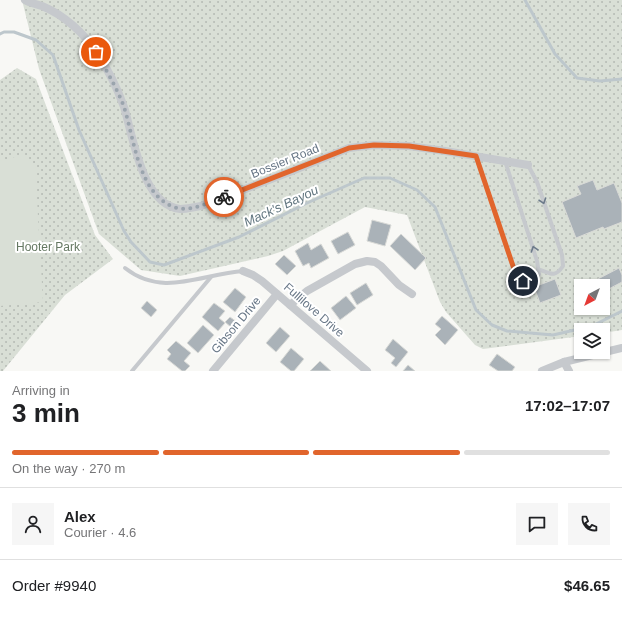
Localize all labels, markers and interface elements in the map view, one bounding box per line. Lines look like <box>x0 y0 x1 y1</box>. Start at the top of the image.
pin <box>79 35 113 69</box>
icon: bag <box>85 41 107 63</box>
street label: Bossier Road <box>249 141 321 181</box>
courier <box>204 177 244 217</box>
water label: Mack's Bayou <box>241 182 321 230</box>
icon: bike <box>213 186 235 208</box>
one-way arrow <box>539 197 547 204</box>
park label: Hooter Park <box>16 240 81 254</box>
one-way arrow <box>530 246 538 253</box>
pin <box>506 264 540 298</box>
icon: home <box>512 270 534 292</box>
north arrow <box>574 279 610 315</box>
map controls <box>574 279 610 359</box>
street label: Fullilove Drive <box>281 280 347 340</box>
street label: Gibson Drive <box>208 294 264 356</box>
button: layers <box>574 323 610 359</box>
text: Arriving in <box>12 383 70 398</box>
text: 17:02–17:07 <box>525 397 610 414</box>
text: 3 min <box>12 398 80 428</box>
text: On the way · 270 m <box>12 461 125 476</box>
button: person <box>12 503 54 545</box>
button: chat <box>516 503 558 545</box>
button: phone <box>568 503 610 545</box>
text: Alex <box>64 508 96 525</box>
text: Courier · 4.6 <box>64 525 136 540</box>
text: Order #9940 <box>12 577 96 594</box>
text: $46.65 <box>564 577 610 594</box>

